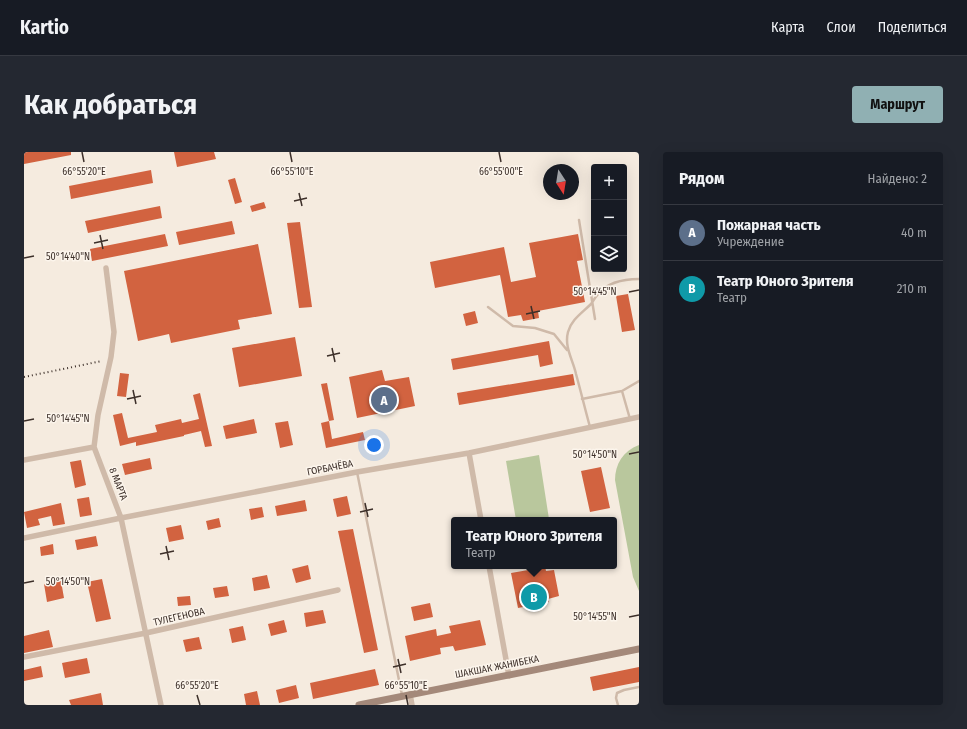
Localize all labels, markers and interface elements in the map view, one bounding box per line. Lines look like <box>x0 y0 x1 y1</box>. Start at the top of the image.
text: Kartio <box>20 16 69 39</box>
text: Карта <box>771 19 805 36</box>
text: Слои <box>827 19 856 36</box>
text: Поделиться <box>878 19 947 36</box>
button: Маршрут <box>852 86 943 123</box>
text: Как добраться <box>24 88 197 121</box>
north arrow <box>543 164 579 200</box>
map controls <box>591 164 627 272</box>
button: + <box>591 164 627 200</box>
text: 66°55'20"E <box>62 166 106 178</box>
text: 66°55'10"E <box>271 166 314 178</box>
text: 66°55'00"E <box>479 166 523 178</box>
text: Рядом <box>679 168 724 189</box>
text: Найдено: 2 <box>868 171 927 186</box>
button: − <box>591 200 627 236</box>
text: Пожарная часть <box>717 216 821 234</box>
text: A <box>688 225 696 240</box>
text: 40 m <box>901 225 927 240</box>
text: Учреждение <box>717 234 784 249</box>
button: layers <box>591 236 627 272</box>
text: 50°14'40"N <box>46 251 90 263</box>
text: Театр Юного Зрителя <box>717 272 854 290</box>
text: B <box>688 281 696 296</box>
text: 210 m <box>897 281 927 296</box>
text: 50°14'45"N <box>573 286 617 298</box>
text: Театр <box>717 290 747 305</box>
pin: A <box>371 385 397 415</box>
text: 50°14'45"N <box>46 413 90 425</box>
your location <box>364 435 384 455</box>
text: 50°14'50"N <box>573 449 617 461</box>
street label: ГОРБАЧЁВА <box>306 457 355 478</box>
street label: 8 МАРТА <box>106 466 130 503</box>
popup <box>451 517 617 569</box>
text: Театр Юного Зрителя <box>466 527 602 545</box>
text: Театр <box>466 545 496 560</box>
text: 50°14'50"N <box>46 576 90 588</box>
pin: B <box>521 582 547 612</box>
street label: ТУЛЕГЕНОВА <box>152 605 206 629</box>
text: 50°14'55"N <box>573 611 617 623</box>
street label: ШАКШАК ЖАНИБЕКА <box>454 653 541 681</box>
text: 66°55'20"E <box>175 680 219 692</box>
text: 66°55'10"E <box>385 680 428 692</box>

